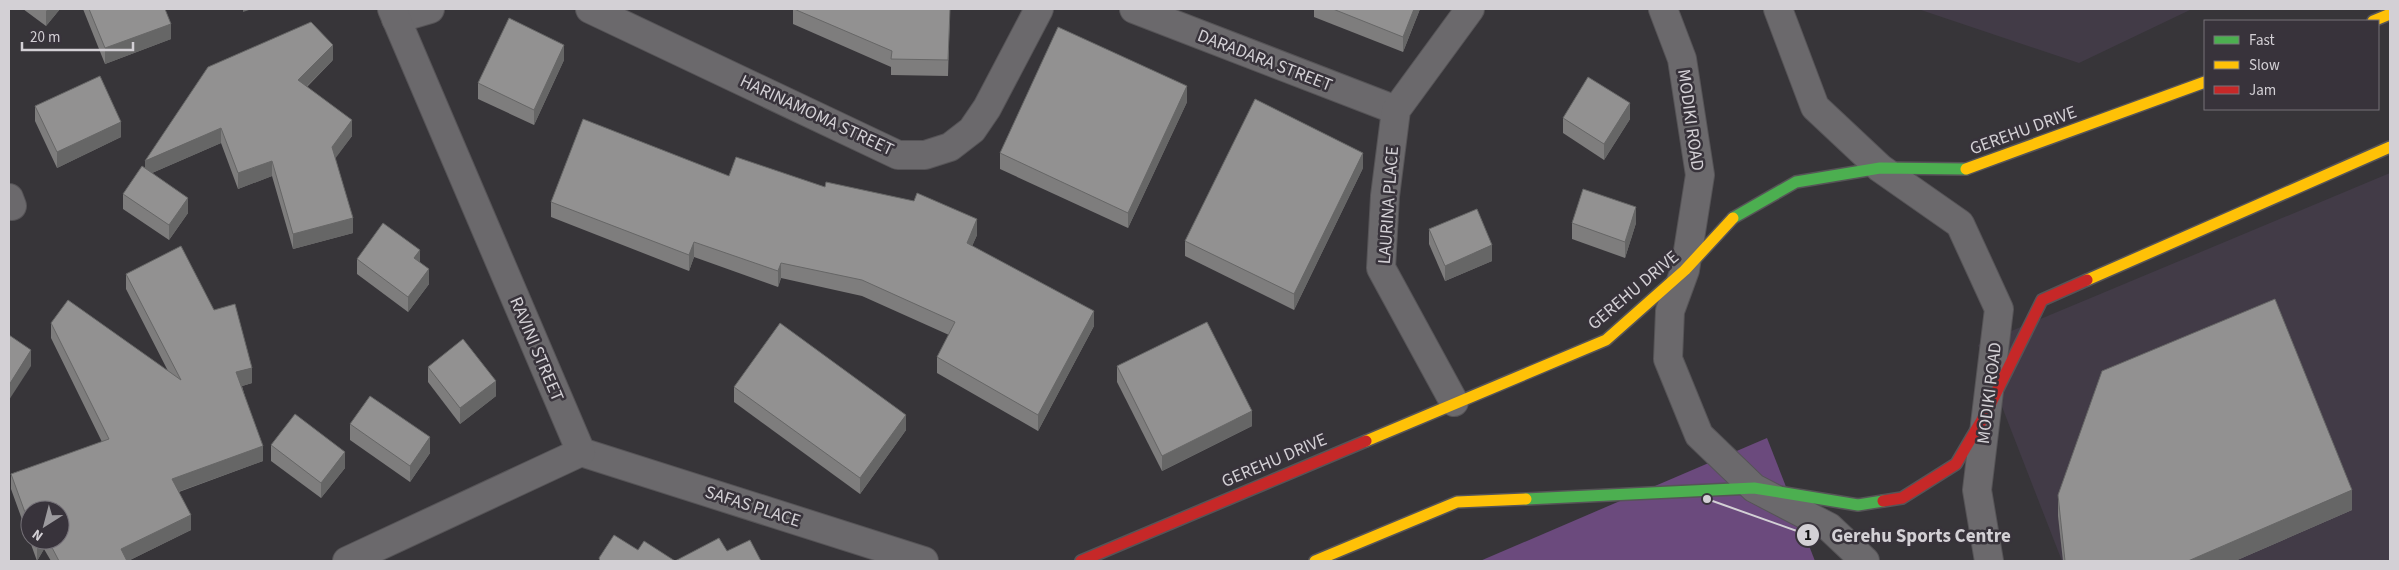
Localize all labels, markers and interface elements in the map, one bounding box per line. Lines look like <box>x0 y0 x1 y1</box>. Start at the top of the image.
scale bar <box>22 20 134 52</box>
legend <box>2204 20 2379 110</box>
street label: DARADARA STREET <box>1194 23 1336 98</box>
text: 20 m <box>30 27 60 48</box>
text: Fast <box>2249 30 2275 51</box>
text: Slow <box>2249 55 2280 76</box>
street label: MODIKI ROAD <box>1671 68 1710 173</box>
street label: HARINAMOMA STREET <box>736 69 898 162</box>
text: Jam <box>2249 80 2276 101</box>
street label: GEREHU DRIVE <box>1966 100 2080 161</box>
street label: LAURINA PLACE <box>1372 145 1405 265</box>
street label: GEREHU DRIVE <box>1582 245 1684 336</box>
street label: RAVINI STREET <box>503 293 570 406</box>
street label: MODIKI ROAD <box>1971 341 2008 445</box>
street label: GEREHU DRIVE <box>1218 427 1331 494</box>
street label: SAFAS PLACE <box>702 479 804 534</box>
north arrow <box>20 500 70 550</box>
callout: Gerehu Sports Centre <box>1796 518 2021 552</box>
text: Gerehu Sports Centre <box>1831 523 2011 550</box>
text: N <box>28 524 48 546</box>
text: 1 <box>1804 525 1812 546</box>

